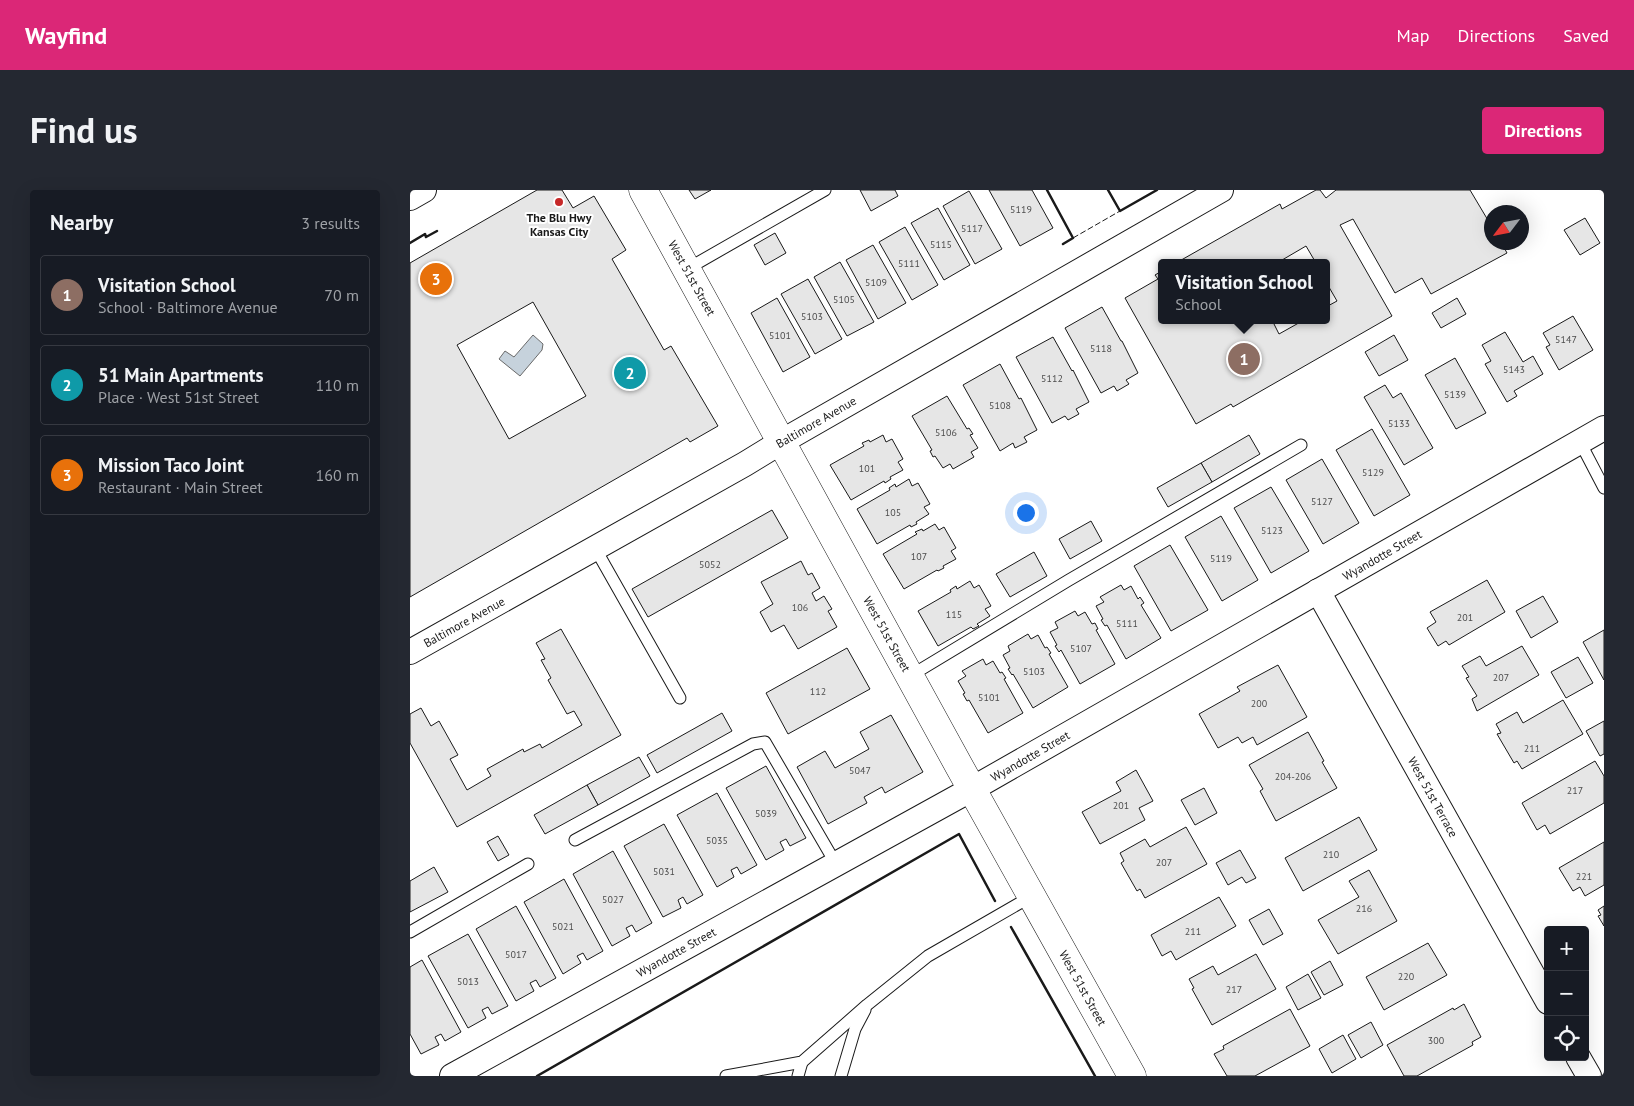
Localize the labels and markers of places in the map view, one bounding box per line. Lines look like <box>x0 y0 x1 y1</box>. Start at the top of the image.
marker: The Blu Hwy Kansas City <box>553 196 565 208</box>
place label: The Blu Hwy Kansas City <box>526 210 592 239</box>
pin: 3 <box>420 260 452 298</box>
pin: 1 <box>1228 340 1260 378</box>
pin: 2 <box>614 354 646 392</box>

